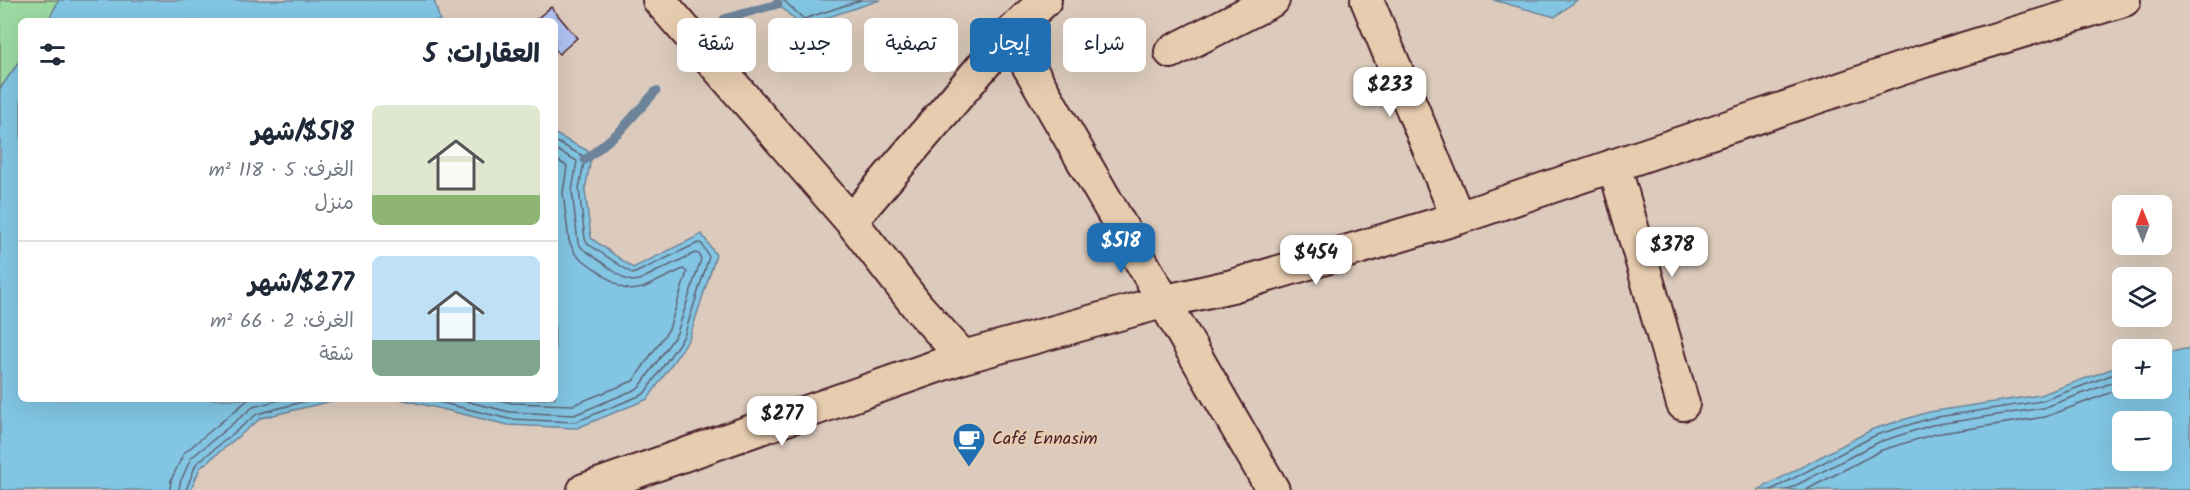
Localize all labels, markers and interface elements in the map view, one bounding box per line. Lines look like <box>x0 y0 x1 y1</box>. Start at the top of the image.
chip: شقة <box>677 18 756 72</box>
chip: جديد <box>768 18 852 72</box>
chip: تصفية <box>864 18 958 72</box>
chip: إيجار <box>970 18 1051 72</box>
chip: شراء <box>1063 18 1146 72</box>
text: العقارات: 5 <box>423 34 540 76</box>
icon: filters <box>36 38 69 71</box>
pin: $233 <box>1354 67 1426 118</box>
text: $233 <box>1367 70 1413 102</box>
text: $518/شهر <box>252 112 354 154</box>
icon: home <box>420 129 492 201</box>
text: الغرف: 5 · 118 m² <box>209 155 354 187</box>
text: منزل <box>315 188 354 220</box>
north arrow <box>2112 195 2172 255</box>
map controls <box>2112 195 2172 471</box>
pin: $518 <box>1085 223 1157 274</box>
text: $518 <box>1101 226 1141 258</box>
pin: $378 <box>1636 227 1708 278</box>
text: $378 <box>1650 230 1694 262</box>
pin: $454 <box>1280 235 1352 286</box>
text: $454 <box>1294 238 1338 270</box>
text: $277/شهر <box>248 263 354 305</box>
button: layers <box>2112 267 2172 327</box>
icon: home <box>420 280 492 352</box>
text: الغرف: 2 · 66 m² <box>210 306 354 338</box>
text: شقة <box>319 339 354 371</box>
button: + <box>2112 339 2172 399</box>
pin: $277 <box>746 396 818 447</box>
text: $277 <box>761 399 803 431</box>
button: − <box>2112 411 2172 471</box>
cafe icon: Café Ennasim <box>951 421 987 468</box>
place label: Café Ennasim <box>992 425 1098 454</box>

